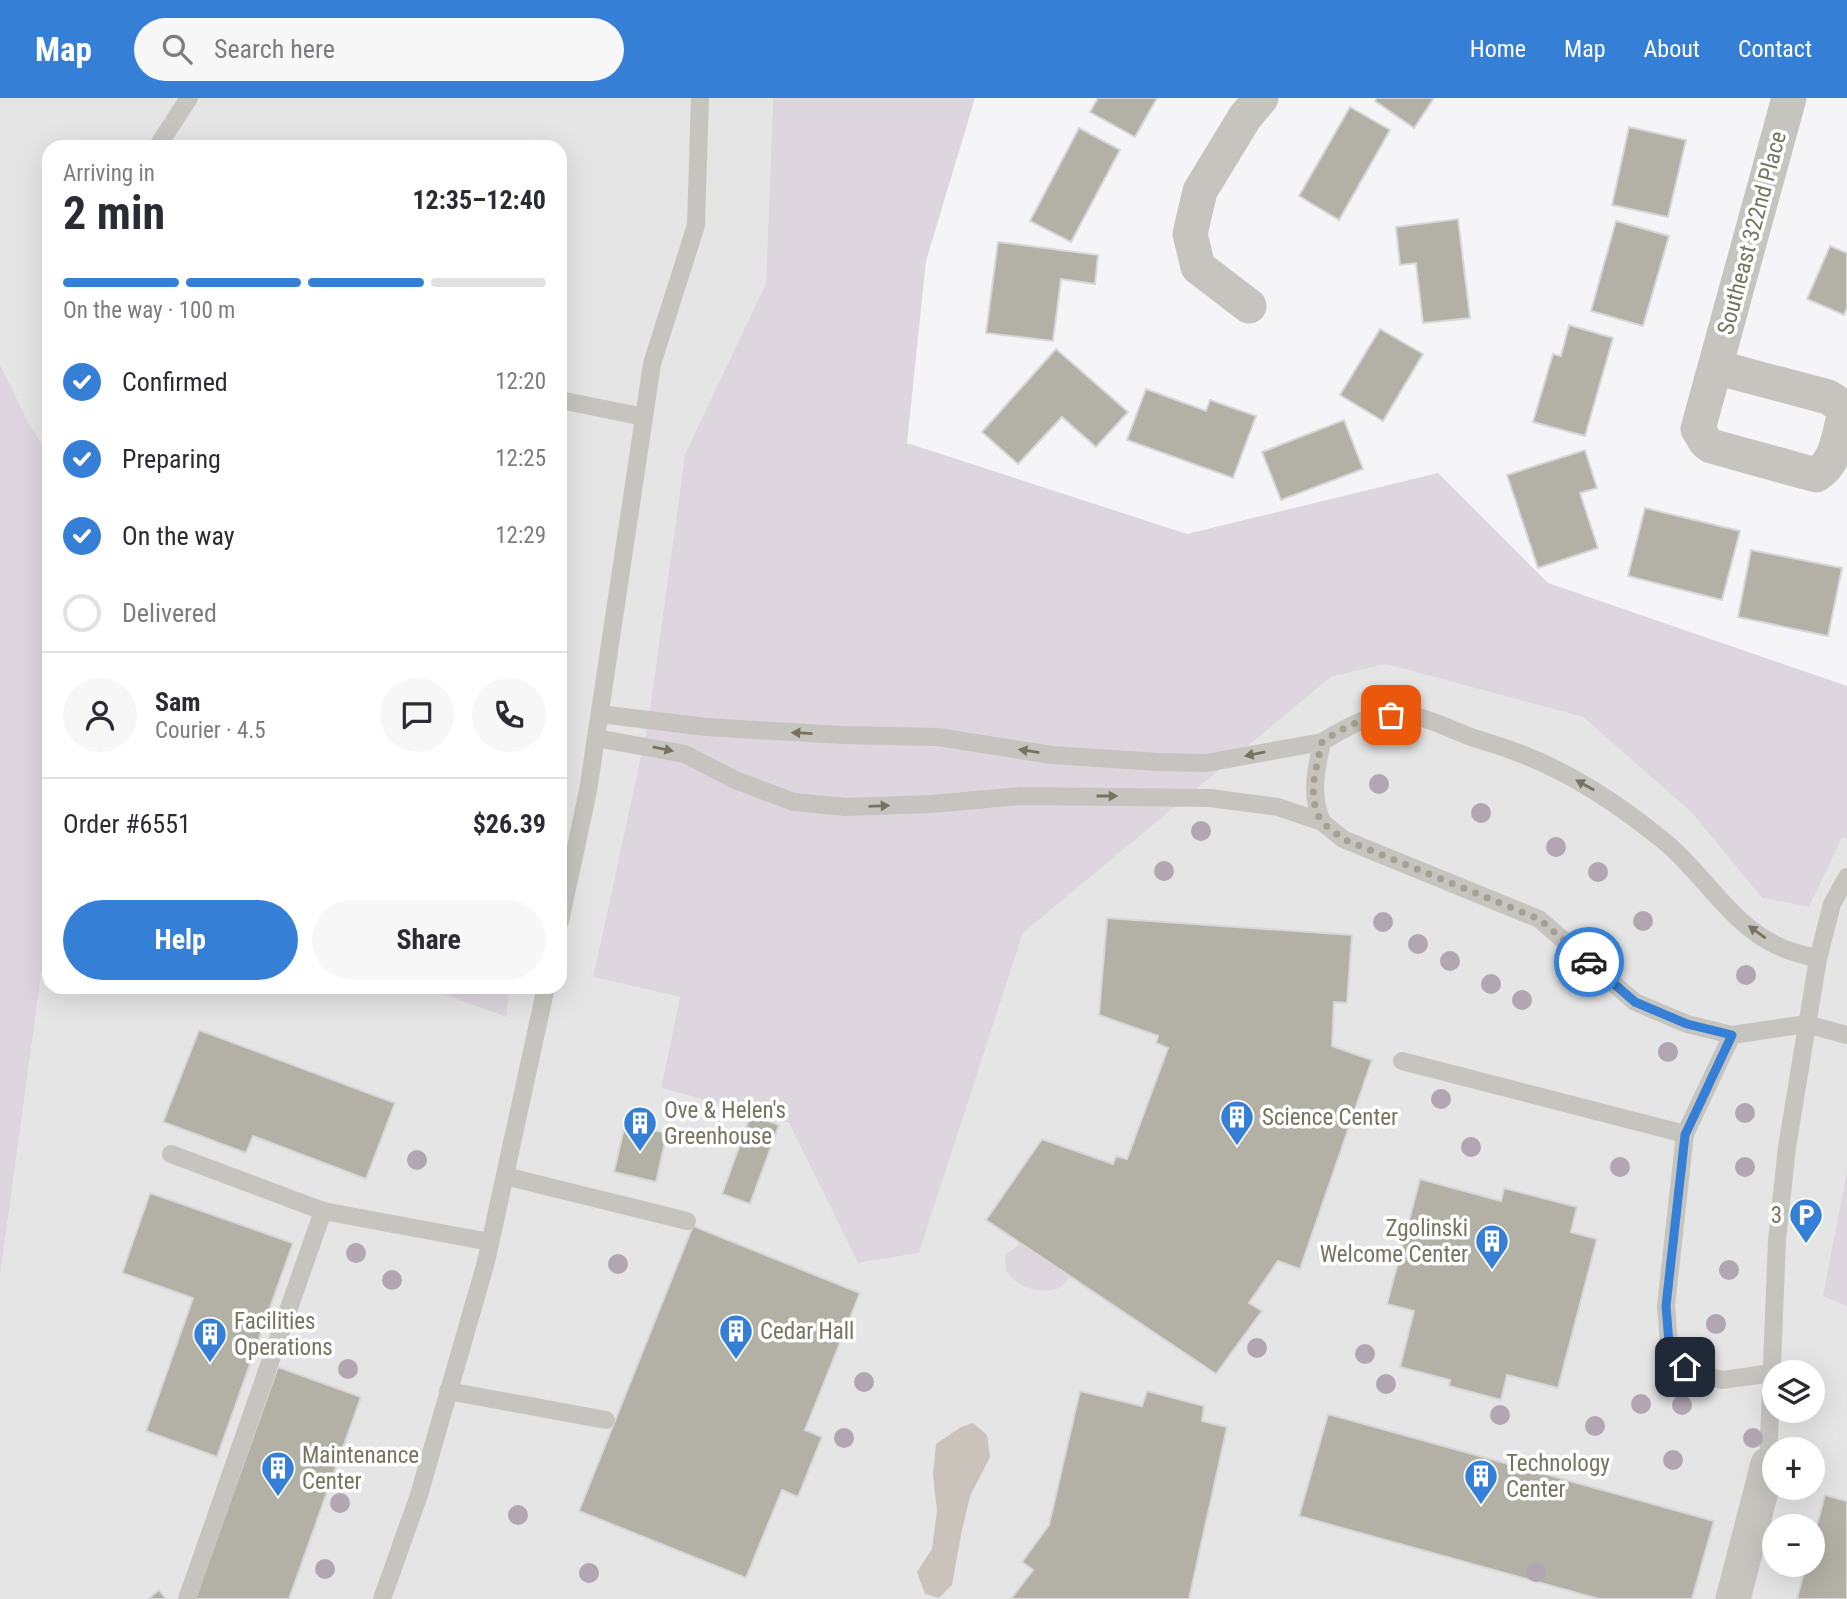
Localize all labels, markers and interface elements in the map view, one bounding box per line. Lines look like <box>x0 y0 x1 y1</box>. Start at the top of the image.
search box <box>134 18 624 81</box>
text: Map <box>35 30 92 69</box>
icon: search <box>158 30 196 68</box>
text: Search here <box>214 34 335 64</box>
text: Home <box>1470 35 1526 63</box>
text: Map <box>1564 35 1606 63</box>
text: About <box>1644 35 1700 63</box>
text: Contact <box>1738 35 1812 63</box>
street label: Southeast 322nd Place <box>1712 128 1792 338</box>
text: Arriving in <box>63 160 155 187</box>
text: 12:35–12:40 <box>412 185 546 215</box>
text: 2 min <box>63 186 165 240</box>
text: On the way · 100 m <box>63 297 235 324</box>
icon: check <box>63 363 101 401</box>
text: Confirmed <box>122 367 228 397</box>
text: 12:20 <box>495 368 546 395</box>
icon: check <box>63 440 101 478</box>
text: Preparing <box>122 444 221 474</box>
text: 12:25 <box>495 445 546 472</box>
icon: check <box>63 517 101 555</box>
text: On the way <box>122 521 235 551</box>
text: 12:29 <box>495 522 546 549</box>
text: Delivered <box>122 598 217 628</box>
button: person <box>63 678 137 752</box>
button: chat <box>380 678 454 752</box>
button: phone <box>472 678 546 752</box>
pin <box>1361 685 1421 745</box>
text: Sam <box>155 687 201 717</box>
icon: bag <box>1372 696 1410 734</box>
text: Courier · 4.5 <box>155 717 266 744</box>
one-way arrow <box>791 727 813 738</box>
one-way arrow <box>652 743 674 754</box>
one-way arrow <box>1018 745 1040 756</box>
one-way arrow <box>1244 749 1266 760</box>
one-way arrow <box>1575 779 1594 791</box>
one-way arrow <box>1096 790 1118 802</box>
one-way arrow <box>869 801 891 812</box>
text: Order #6551 <box>63 809 191 839</box>
text: $26.39 <box>473 809 546 839</box>
button: Help <box>63 900 298 980</box>
button: Share <box>312 900 546 980</box>
one-way arrow <box>1747 925 1766 939</box>
courier <box>1554 927 1624 997</box>
icon: car <box>1570 943 1608 981</box>
place label: Ove & Helen's Greenhouse <box>664 1097 786 1150</box>
building icon: Science Center <box>1218 1098 1256 1147</box>
building icon: Ove & Helen's Greenhouse <box>621 1104 659 1153</box>
place label: Science Center <box>1262 1104 1398 1131</box>
parking icon: 3 <box>1787 1196 1825 1245</box>
place label: 3 <box>1771 1202 1782 1229</box>
place label: Zgolinski Welcome Center <box>1320 1215 1468 1268</box>
building icon: Zgolinski Welcome Center <box>1473 1222 1511 1271</box>
place label: Facilities Operations <box>234 1308 333 1361</box>
building icon: Cedar Hall <box>717 1312 755 1361</box>
building icon: Facilities Operations <box>191 1315 229 1364</box>
place label: Cedar Hall <box>760 1318 854 1345</box>
pin <box>1655 1337 1715 1397</box>
icon: home <box>1666 1348 1704 1386</box>
map controls <box>1762 1360 1825 1577</box>
button: layers <box>1762 1360 1825 1423</box>
button: + <box>1762 1437 1825 1500</box>
place label: Maintenance Center <box>302 1442 419 1495</box>
building icon: Maintenance Center <box>259 1449 297 1498</box>
place label: Technology Center <box>1506 1450 1610 1503</box>
building icon: Technology Center <box>1462 1457 1500 1506</box>
button: − <box>1762 1514 1825 1577</box>

